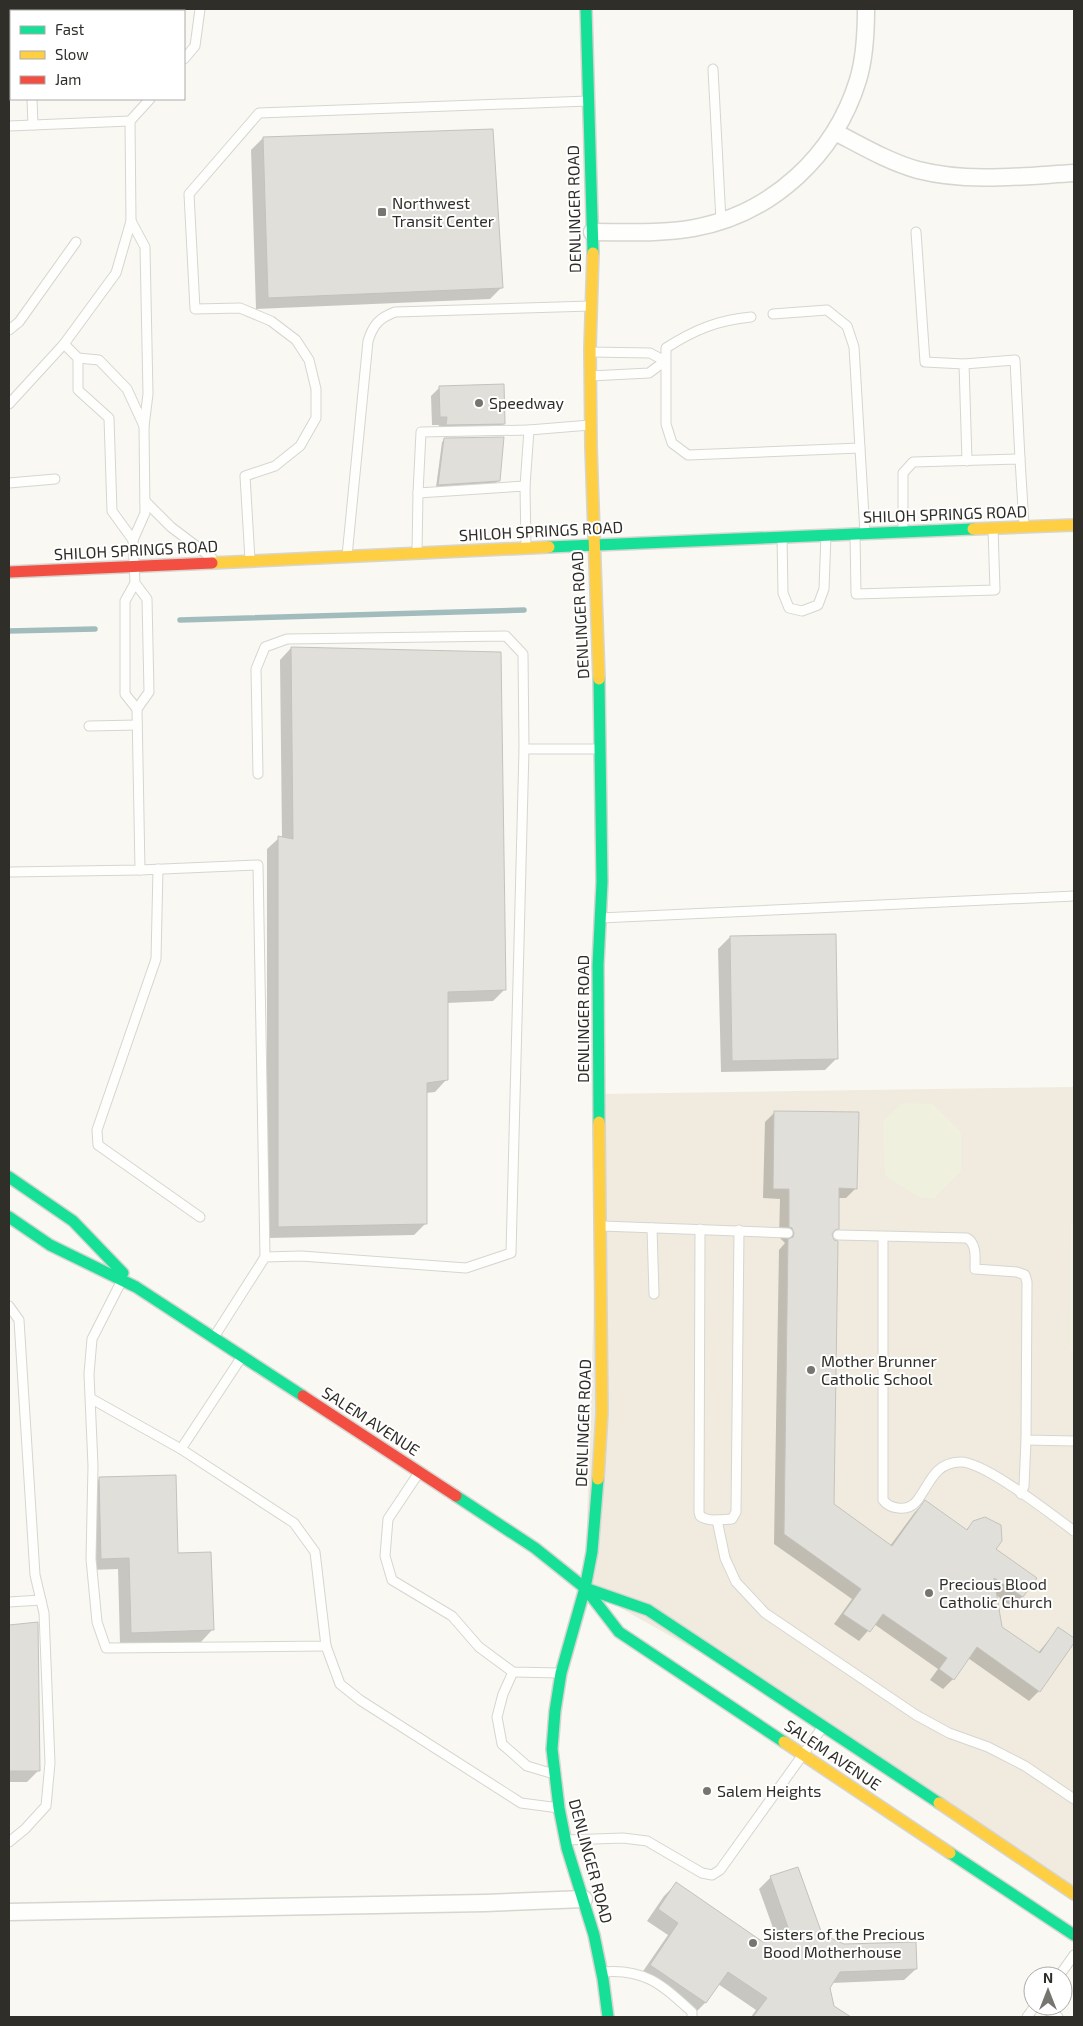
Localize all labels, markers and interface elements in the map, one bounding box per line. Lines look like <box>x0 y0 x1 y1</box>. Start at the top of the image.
legend <box>10 10 185 100</box>
text: Fast <box>55 20 85 38</box>
text: Slow <box>55 45 89 63</box>
text: Jam <box>55 70 81 88</box>
street label: DENLINGER ROAD <box>563 145 584 273</box>
place label: Northwest Transit Center <box>392 193 495 230</box>
marker: Northwest Transit Center <box>376 206 388 218</box>
place label: Speedway <box>489 393 565 412</box>
marker: Speedway <box>473 397 485 409</box>
street label: SHILOH SPRINGS ROAD <box>863 501 1027 526</box>
street label: SHILOH SPRINGS ROAD <box>458 517 623 544</box>
street label: SHILOH SPRINGS ROAD <box>53 536 218 563</box>
street label: DENLINGER ROAD <box>567 551 592 679</box>
street label: DENLINGER ROAD <box>573 955 592 1083</box>
place label: Mother Brunner Catholic School <box>821 1351 937 1388</box>
street label: DENLINGER ROAD <box>571 1359 594 1487</box>
marker: Mother Brunner Catholic School <box>805 1364 817 1376</box>
street label: SALEM AVENUE <box>319 1382 424 1459</box>
place label: Precious Blood Catholic Church <box>939 1574 1052 1611</box>
marker: Precious Blood Catholic Church <box>923 1587 935 1599</box>
street label: SALEM AVENUE <box>781 1715 885 1794</box>
place label: Salem Heights <box>717 1781 821 1800</box>
marker: Salem Heights <box>701 1785 713 1797</box>
street label: DENLINGER ROAD <box>566 1797 617 1925</box>
place label: Sisters of the Precious Bood Motherhouse <box>763 1924 925 1961</box>
marker: Sisters of the Precious Bood Motherhouse <box>747 1937 759 1949</box>
north arrow <box>1023 1966 1073 2016</box>
text: N <box>1043 1969 1053 1986</box>

